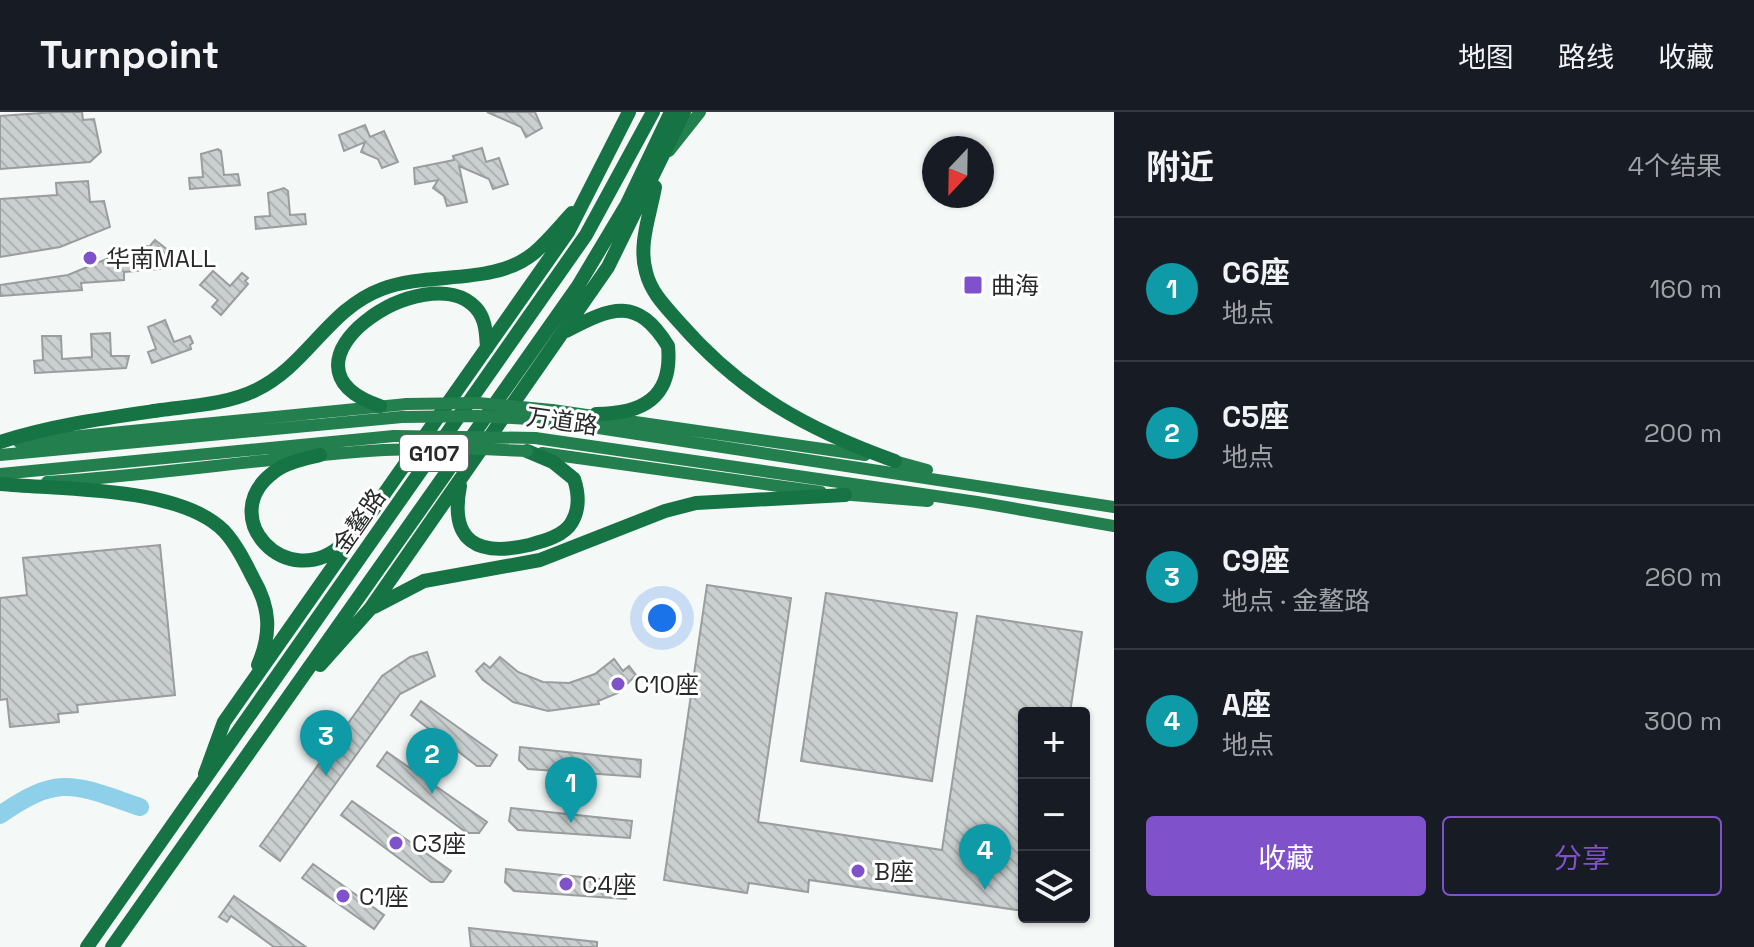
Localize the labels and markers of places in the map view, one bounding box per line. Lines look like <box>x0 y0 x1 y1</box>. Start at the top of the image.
place label: 华南MALL <box>106 243 216 274</box>
marker: 华南MALL <box>81 249 99 267</box>
place label: 曲海 <box>991 270 1039 301</box>
marker: 曲海 <box>962 274 984 296</box>
place label: C10座 <box>634 669 699 700</box>
marker: C10座 <box>609 675 627 693</box>
pin: 3 <box>300 710 352 776</box>
pin: 2 <box>406 728 458 794</box>
pin: 1 <box>545 757 597 823</box>
pin: 4 <box>959 824 1011 890</box>
place label: C3座 <box>412 828 466 859</box>
marker: C3座 <box>387 834 405 852</box>
place label: B座 <box>874 856 914 887</box>
marker: B座 <box>849 862 867 880</box>
place label: C4座 <box>582 869 636 900</box>
marker: C4座 <box>557 875 575 893</box>
place label: C1座 <box>359 881 408 912</box>
marker: C1座 <box>334 887 352 905</box>

